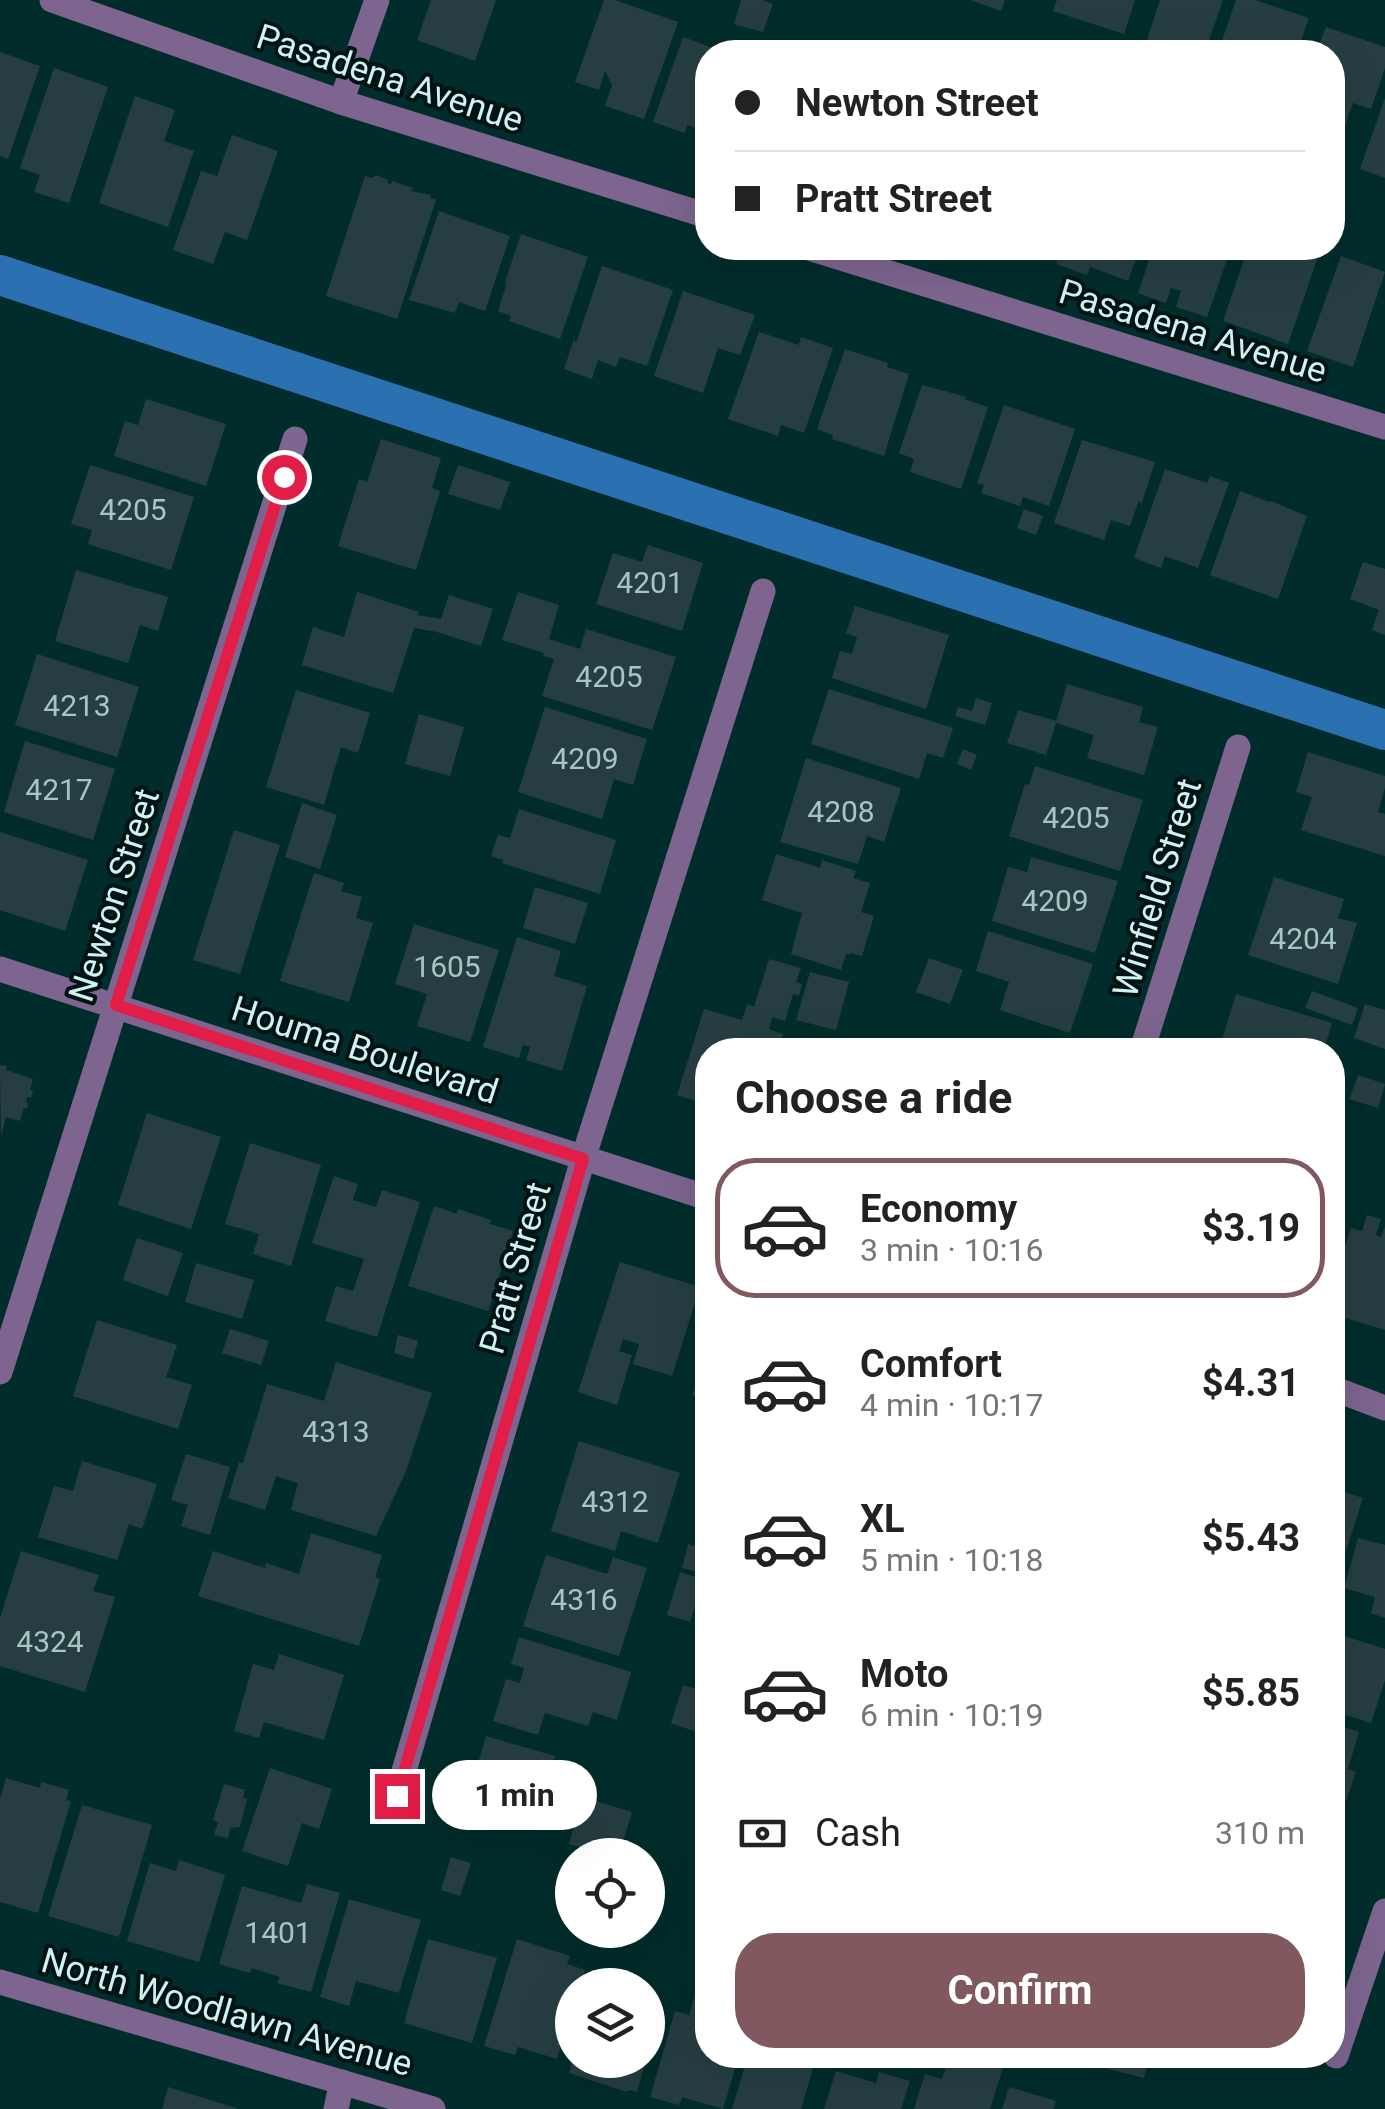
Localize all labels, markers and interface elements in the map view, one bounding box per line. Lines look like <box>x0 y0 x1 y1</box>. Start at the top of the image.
street label: Pasadena Avenue <box>251 16 528 141</box>
text: Newton Street <box>795 81 1039 125</box>
text: Pratt Street <box>795 177 992 221</box>
street label: Pasadena Avenue <box>1054 271 1332 392</box>
route start <box>262 455 307 500</box>
house number: 4205 <box>99 492 167 527</box>
house number: 4201 <box>616 565 684 600</box>
house number: 4205 <box>575 659 643 694</box>
house number: 4213 <box>43 688 111 723</box>
house number: 4209 <box>551 741 619 776</box>
house number: 4217 <box>25 772 93 807</box>
street label: Winfield Street <box>1105 774 1210 1002</box>
street label: Newton Street <box>61 784 168 1007</box>
house number: 4208 <box>807 794 875 829</box>
house number: 4205 <box>1042 800 1110 835</box>
house number: 4209 <box>1021 883 1089 918</box>
house number: 4204 <box>1269 921 1337 956</box>
house number: 1605 <box>413 949 481 984</box>
street label: Houma Boulevard <box>227 988 503 1113</box>
text: Choose a ride <box>735 1071 1012 1124</box>
street label: Pratt Street <box>471 1178 559 1358</box>
icon: car <box>740 1183 830 1273</box>
text: Economy <box>860 1187 1017 1231</box>
text: $3.19 <box>1202 1206 1300 1250</box>
text: 3 min · 10:16 <box>860 1231 1043 1269</box>
icon: car <box>740 1338 830 1428</box>
text: Comfort <box>860 1342 1002 1386</box>
text: $4.31 <box>1202 1361 1300 1405</box>
text: 4 min · 10:17 <box>860 1386 1043 1424</box>
house number: 4313 <box>302 1414 370 1449</box>
house number: 4312 <box>581 1484 649 1519</box>
icon: car <box>740 1493 830 1583</box>
text: XL <box>860 1497 905 1541</box>
text: $5.43 <box>1202 1516 1300 1560</box>
text: 5 min · 10:18 <box>860 1541 1043 1579</box>
house number: 4316 <box>550 1582 618 1617</box>
house number: 4324 <box>16 1624 84 1659</box>
icon: car <box>740 1648 830 1738</box>
text: Moto <box>860 1652 949 1696</box>
text: $5.85 <box>1202 1671 1300 1715</box>
text: 6 min · 10:19 <box>860 1696 1043 1734</box>
callout: 1 min <box>432 1761 597 1831</box>
route end <box>375 1774 420 1819</box>
text: 1 min <box>474 1776 555 1814</box>
icon: cash <box>735 1806 790 1861</box>
text: Cash <box>815 1811 901 1855</box>
text: 310 m <box>1215 1814 1305 1852</box>
map controls <box>555 1838 665 2078</box>
button: locate <box>555 1838 665 1948</box>
house number: 1401 <box>244 1915 312 1950</box>
button: Confirm <box>735 1933 1305 2048</box>
street label: North Woodlawn Avenue <box>37 1940 417 2085</box>
button: layers <box>555 1968 665 2078</box>

